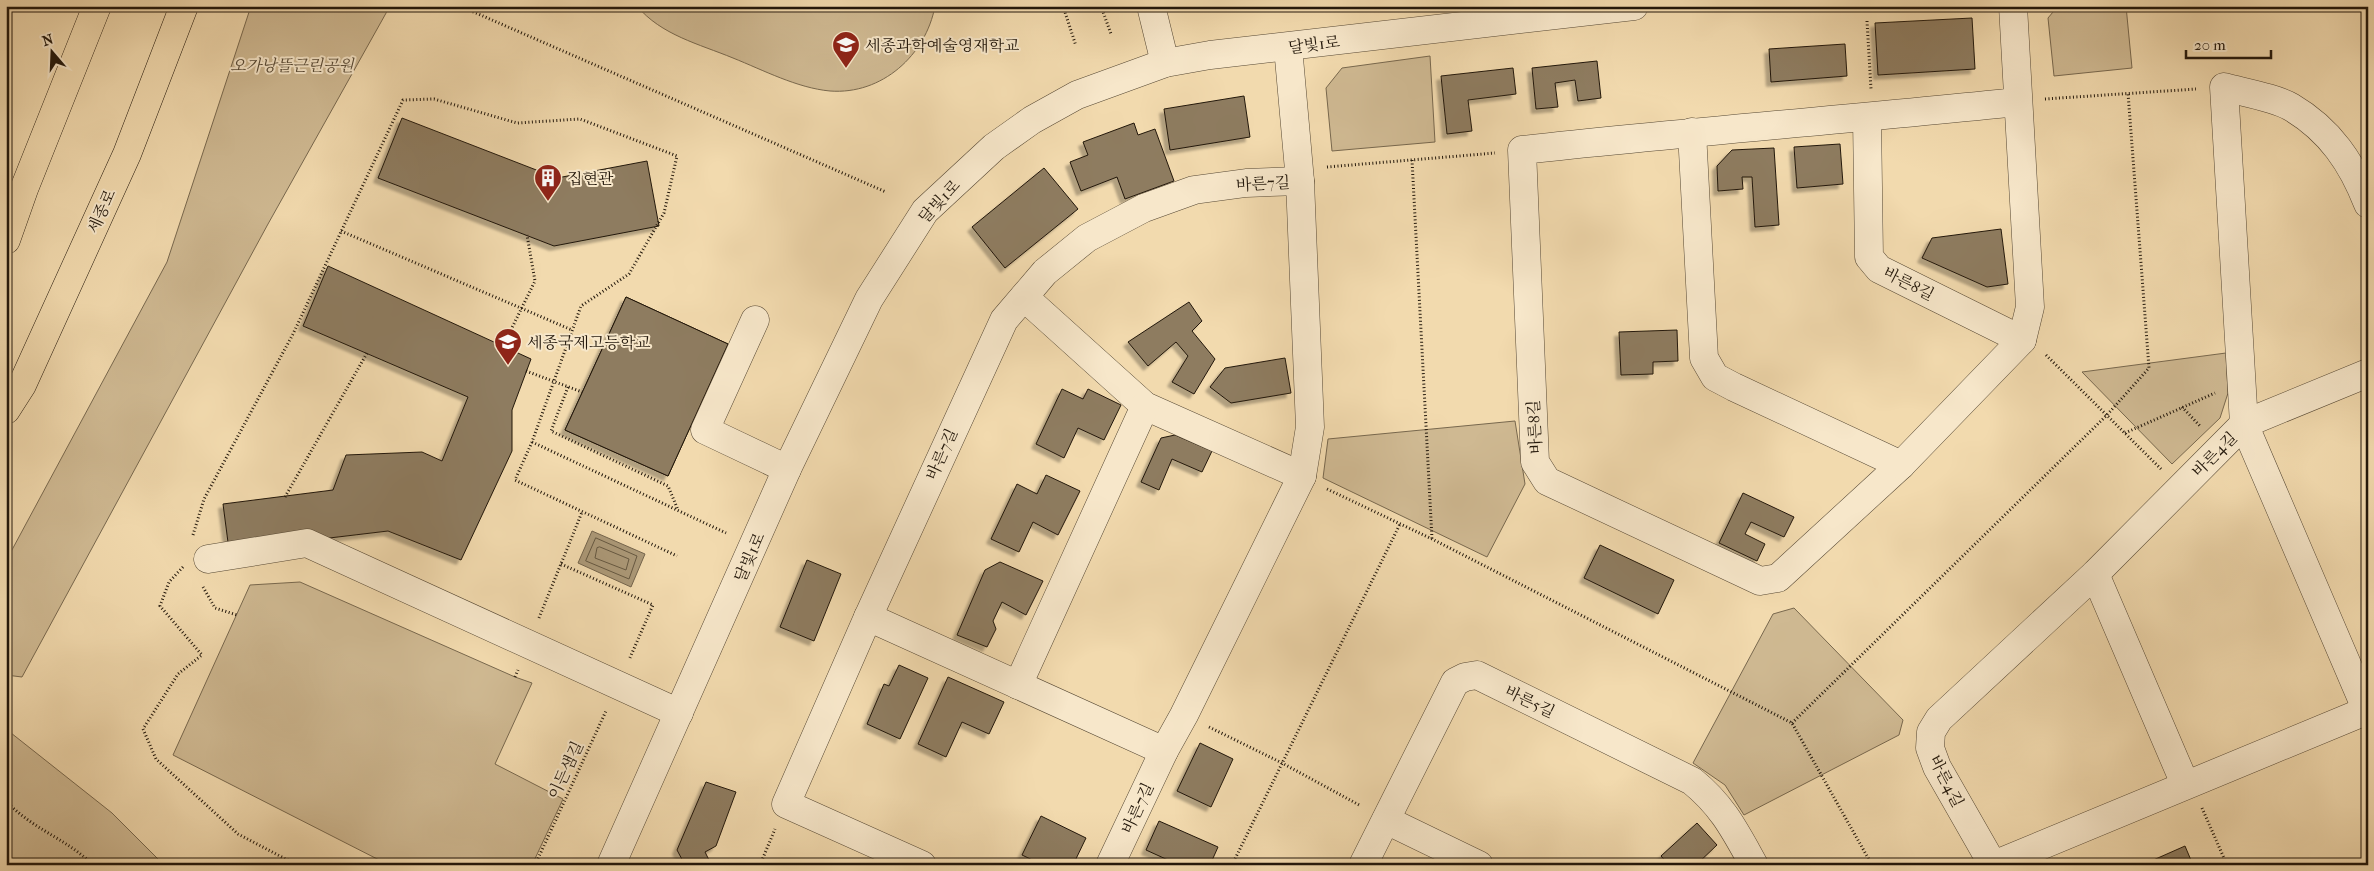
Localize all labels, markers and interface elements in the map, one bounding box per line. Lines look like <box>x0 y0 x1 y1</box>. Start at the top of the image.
north arrow <box>28 28 78 78</box>
scale bar <box>2186 28 2272 60</box>
text: N <box>40 30 56 50</box>
school or university icon: 세종과학예술영재학교 <box>831 30 861 69</box>
street label: 달빛1로 <box>1287 32 1342 57</box>
place label: 세종과학예술영재학교 <box>865 36 1020 55</box>
text: 20 m <box>2194 36 2226 54</box>
park label: 오가낭뜰근린공원 <box>230 56 355 75</box>
building icon: 집현관 <box>533 163 563 202</box>
place label: 집현관 <box>567 169 614 188</box>
street label: 바른7길 <box>1236 173 1291 194</box>
street label: 달빛1로 <box>915 175 964 227</box>
street label: 세종로 <box>83 186 120 236</box>
street label: 바른8길 <box>1880 263 1937 304</box>
school or university icon: 세종국제고등학교 <box>493 327 523 366</box>
place label: 세종국제고등학교 <box>527 333 651 352</box>
street label: 바른8길 <box>1524 399 1545 455</box>
street label: 바른7길 <box>922 426 961 483</box>
street label: 바른4길 <box>2188 428 2241 481</box>
street label: 달빛1로 <box>730 529 769 585</box>
street label: 바른5길 <box>1502 681 1558 722</box>
street label: 이든샘길 <box>544 738 587 802</box>
street label: 바른4길 <box>1925 752 1968 810</box>
street label: 바른7길 <box>1117 780 1157 837</box>

